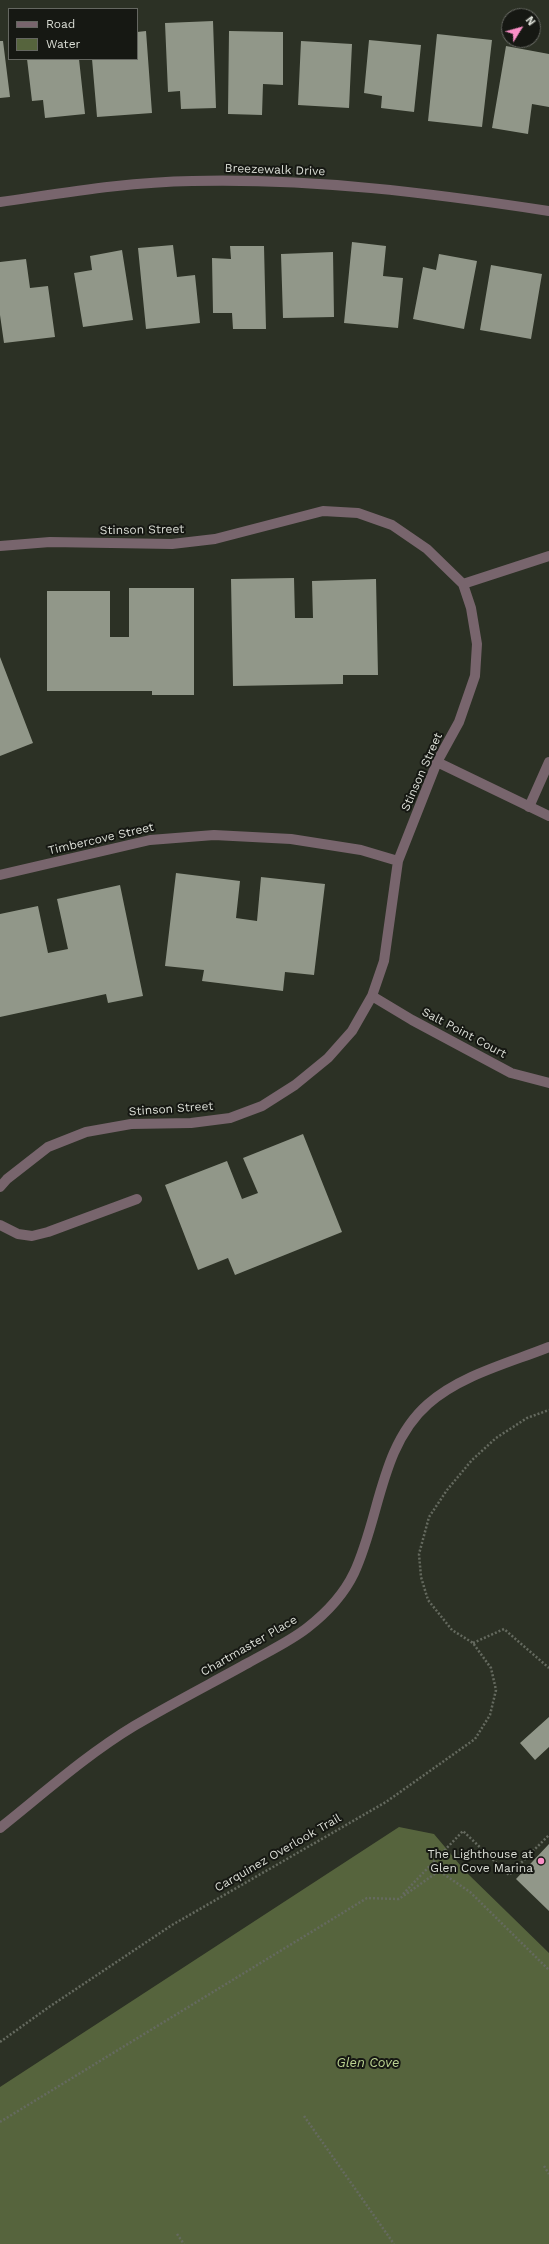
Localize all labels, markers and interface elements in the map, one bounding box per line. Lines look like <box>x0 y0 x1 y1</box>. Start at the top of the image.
legend <box>8 8 138 60</box>
north arrow <box>501 8 541 48</box>
text: N <box>523 14 538 28</box>
text: Road <box>46 17 75 31</box>
text: Water <box>46 37 80 51</box>
street label: Breezewalk Drive <box>224 161 326 179</box>
street label: Stinson Street <box>100 522 184 538</box>
street label: Stinson Street <box>398 730 446 814</box>
street label: Timbercove Street <box>47 820 155 858</box>
street label: Salt Point Court <box>419 1005 509 1061</box>
street label: Stinson Street <box>128 1099 214 1119</box>
street label: Chartmaster Place <box>198 1613 300 1679</box>
street label: Carquinez Overlook Trail <box>212 1811 344 1895</box>
place label: The Lighthouse at Glen Cove Marina <box>427 1847 533 1875</box>
marker: The Lighthouse at Glen Cove Marina <box>536 1856 546 1866</box>
water label: Glen Cove <box>337 2055 399 2071</box>

